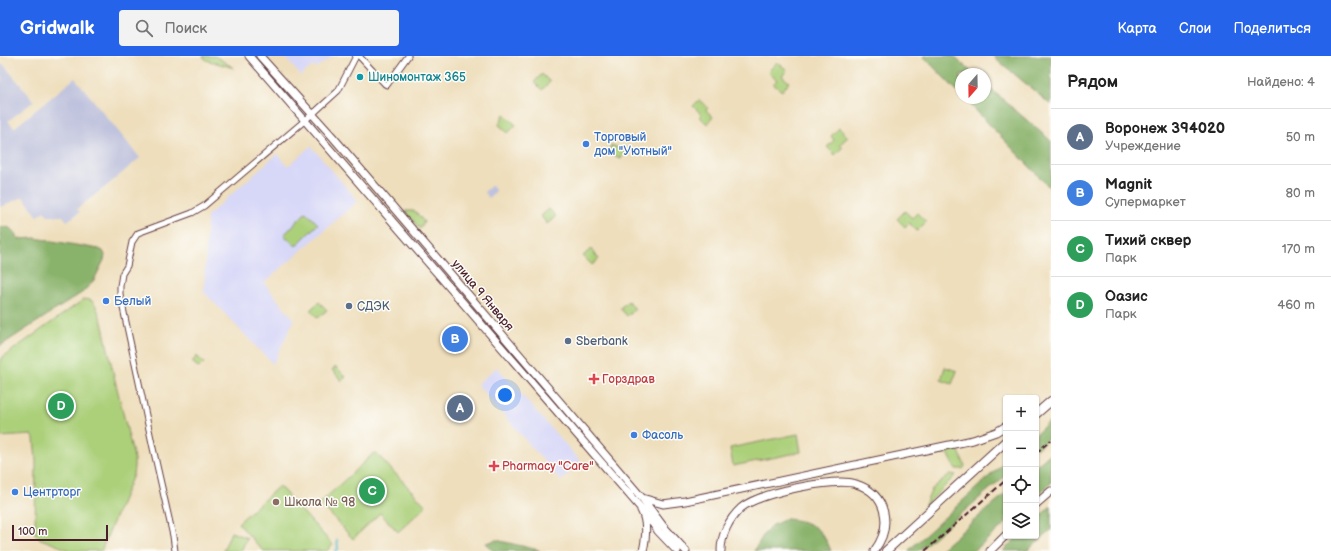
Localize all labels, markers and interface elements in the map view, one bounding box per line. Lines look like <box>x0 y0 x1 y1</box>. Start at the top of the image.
search box <box>119 10 399 46</box>
text: Gridwalk <box>20 17 95 40</box>
icon: search <box>133 17 155 39</box>
text: Поиск <box>165 19 207 38</box>
text: Карта <box>1117 20 1157 37</box>
text: Слои <box>1179 20 1211 37</box>
text: Поделиться <box>1233 20 1311 37</box>
north arrow <box>955 68 991 104</box>
place label: Шиномонтаж 365 <box>368 70 466 85</box>
marker: Шиномонтаж 365 <box>355 72 365 82</box>
text: Рядом <box>1067 72 1118 92</box>
text: Найдено: 4 <box>1247 74 1315 90</box>
text: Воронеж 394020 <box>1105 119 1225 138</box>
text: A <box>1076 129 1084 145</box>
text: 50 m <box>1286 129 1315 145</box>
place label: Торговый дом "Уютный" <box>594 130 672 159</box>
text: Учреждение <box>1105 138 1181 154</box>
marker: Торговый дом "Уютный" <box>581 139 591 149</box>
text: Magnit <box>1105 175 1152 194</box>
text: B <box>1075 185 1085 201</box>
text: 80 m <box>1286 185 1315 201</box>
text: Супермаркет <box>1105 194 1186 210</box>
text: Тихий сквер <box>1105 231 1191 250</box>
text: C <box>1075 241 1085 257</box>
text: 170 m <box>1282 241 1315 257</box>
text: Парк <box>1105 250 1137 266</box>
street label: улица 9 Января <box>448 257 517 334</box>
text: Оазис <box>1105 287 1148 306</box>
place label: Белый <box>114 294 151 309</box>
marker: Белый <box>101 296 111 306</box>
text: D <box>1075 297 1085 313</box>
text: 460 m <box>1277 297 1315 313</box>
place label: СДЭК <box>357 299 390 314</box>
marker: СДЭК <box>344 301 354 311</box>
text: Парк <box>1105 306 1137 322</box>
pin: B <box>442 324 468 354</box>
place label: Sberbank <box>576 334 628 349</box>
marker: Sberbank <box>563 336 573 346</box>
place label: Горздрав <box>602 372 655 387</box>
marker: Горздрав <box>589 374 599 384</box>
your location <box>495 385 515 405</box>
pin: D <box>48 391 74 421</box>
pin: A <box>447 393 473 423</box>
map controls <box>1003 395 1039 539</box>
button: + <box>1003 395 1039 431</box>
place label: Фасоль <box>642 428 683 443</box>
marker: Фасоль <box>629 430 639 440</box>
button: − <box>1003 431 1039 467</box>
place label: Pharmacy "Care" <box>502 459 594 474</box>
marker: Pharmacy "Care" <box>489 461 499 471</box>
button: locate <box>1003 467 1039 503</box>
pin: C <box>359 476 385 506</box>
place label: Центрторг <box>23 485 81 500</box>
marker: Центрторг <box>10 487 20 497</box>
place label: Школа № 98 <box>284 495 355 510</box>
marker: Школа № 98 <box>271 497 281 507</box>
button: layers <box>1003 503 1039 539</box>
scale bar <box>12 523 108 542</box>
text: 100 m <box>18 525 47 538</box>

